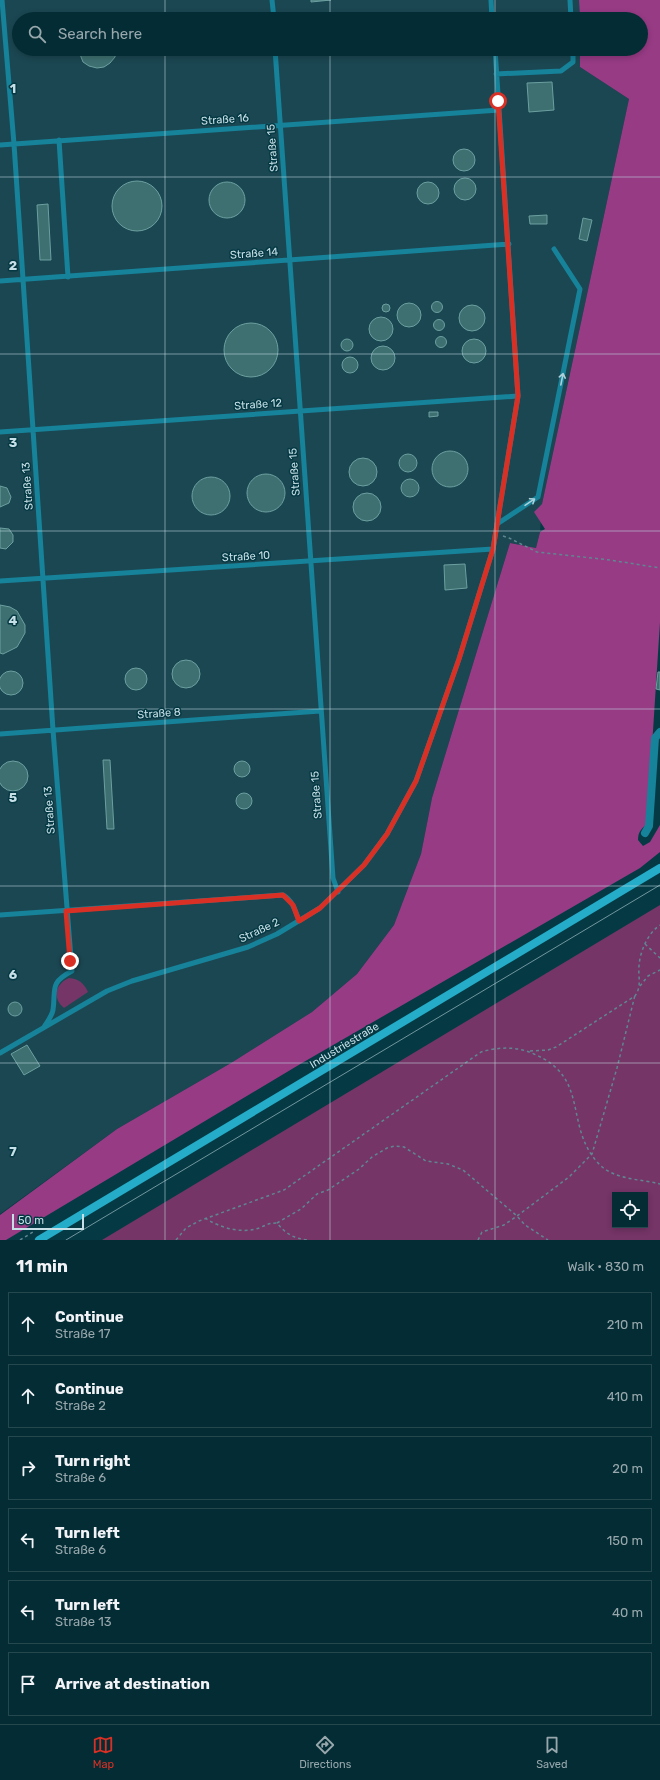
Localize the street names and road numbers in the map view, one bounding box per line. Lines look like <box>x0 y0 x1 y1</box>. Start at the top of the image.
street label: Straße 16 <box>201 111 250 128</box>
street label: Straße 15 <box>264 123 281 172</box>
street label: Straße 14 <box>230 245 279 262</box>
street label: Straße 12 <box>234 396 282 413</box>
street label: Straße 15 <box>286 447 303 496</box>
street label: Straße 13 <box>19 461 36 510</box>
street label: Straße 10 <box>222 549 271 564</box>
street label: Straße 8 <box>137 705 181 722</box>
street label: Straße 15 <box>308 770 325 819</box>
street label: Straße 13 <box>41 785 58 834</box>
street label: Straße 2 <box>237 915 281 945</box>
street label: Industriestraße <box>307 1020 381 1071</box>

